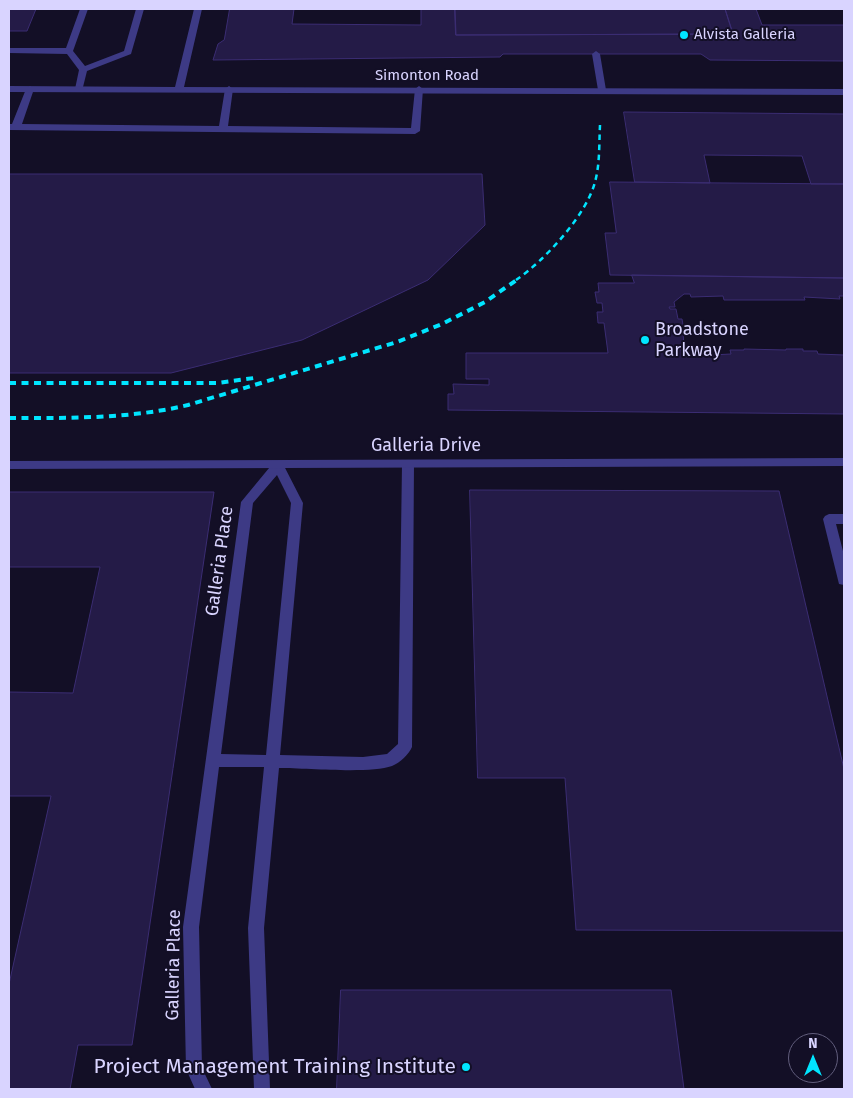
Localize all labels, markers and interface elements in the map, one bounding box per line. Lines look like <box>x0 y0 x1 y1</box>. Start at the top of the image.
place label: Alvista Galleria <box>694 26 795 44</box>
marker: Alvista Galleria <box>678 29 690 41</box>
street label: Simonton Road <box>375 67 479 85</box>
place label: Broadstone Parkway <box>655 319 749 362</box>
marker: Broadstone Parkway <box>639 334 651 346</box>
street label: Galleria Drive <box>371 435 481 457</box>
street label: Galleria Place <box>202 504 238 618</box>
street label: Galleria Place <box>162 909 186 1021</box>
north arrow <box>788 1033 838 1083</box>
text: N <box>808 1035 818 1052</box>
place label: Project Management Training Institute <box>93 1054 456 1080</box>
marker: Project Management Training Institute <box>460 1061 472 1073</box>

